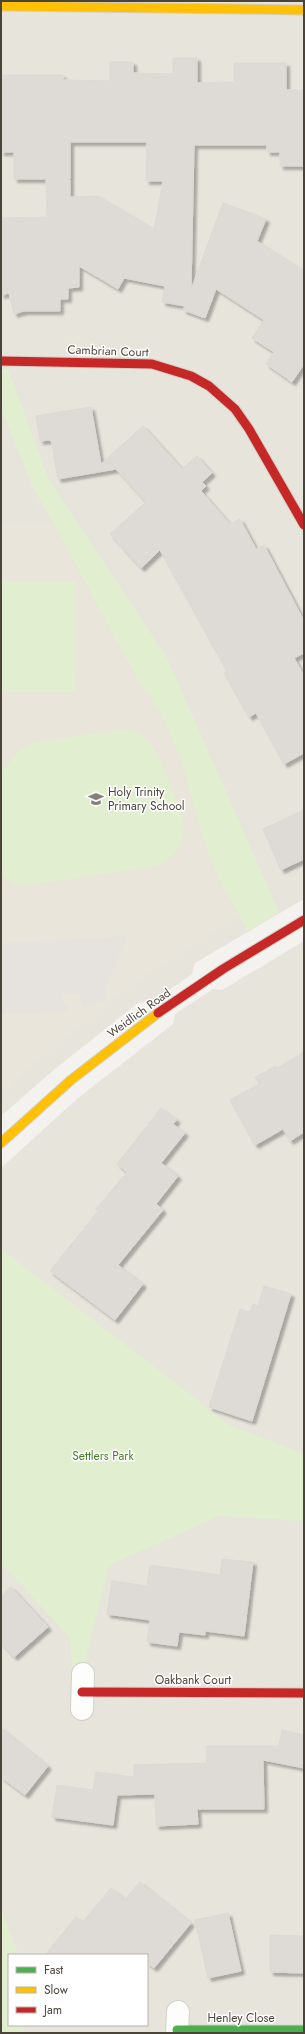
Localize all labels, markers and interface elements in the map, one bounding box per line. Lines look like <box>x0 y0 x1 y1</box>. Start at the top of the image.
street label: Cambrian Court <box>67 341 149 361</box>
place label: Holy Trinity Primary School <box>108 783 185 815</box>
school or university icon: Holy Trinity Primary School <box>87 790 105 808</box>
street label: Weidlich Road <box>104 984 174 1042</box>
park label: Settlers Park <box>72 1447 134 1465</box>
street label: Oakbank Court <box>155 1671 231 1689</box>
legend <box>8 1954 148 2026</box>
text: Fast <box>44 1961 63 1979</box>
text: Slow <box>44 1981 69 1999</box>
text: Jam <box>42 2001 62 2019</box>
street label: Henley Close <box>207 2009 275 2027</box>

